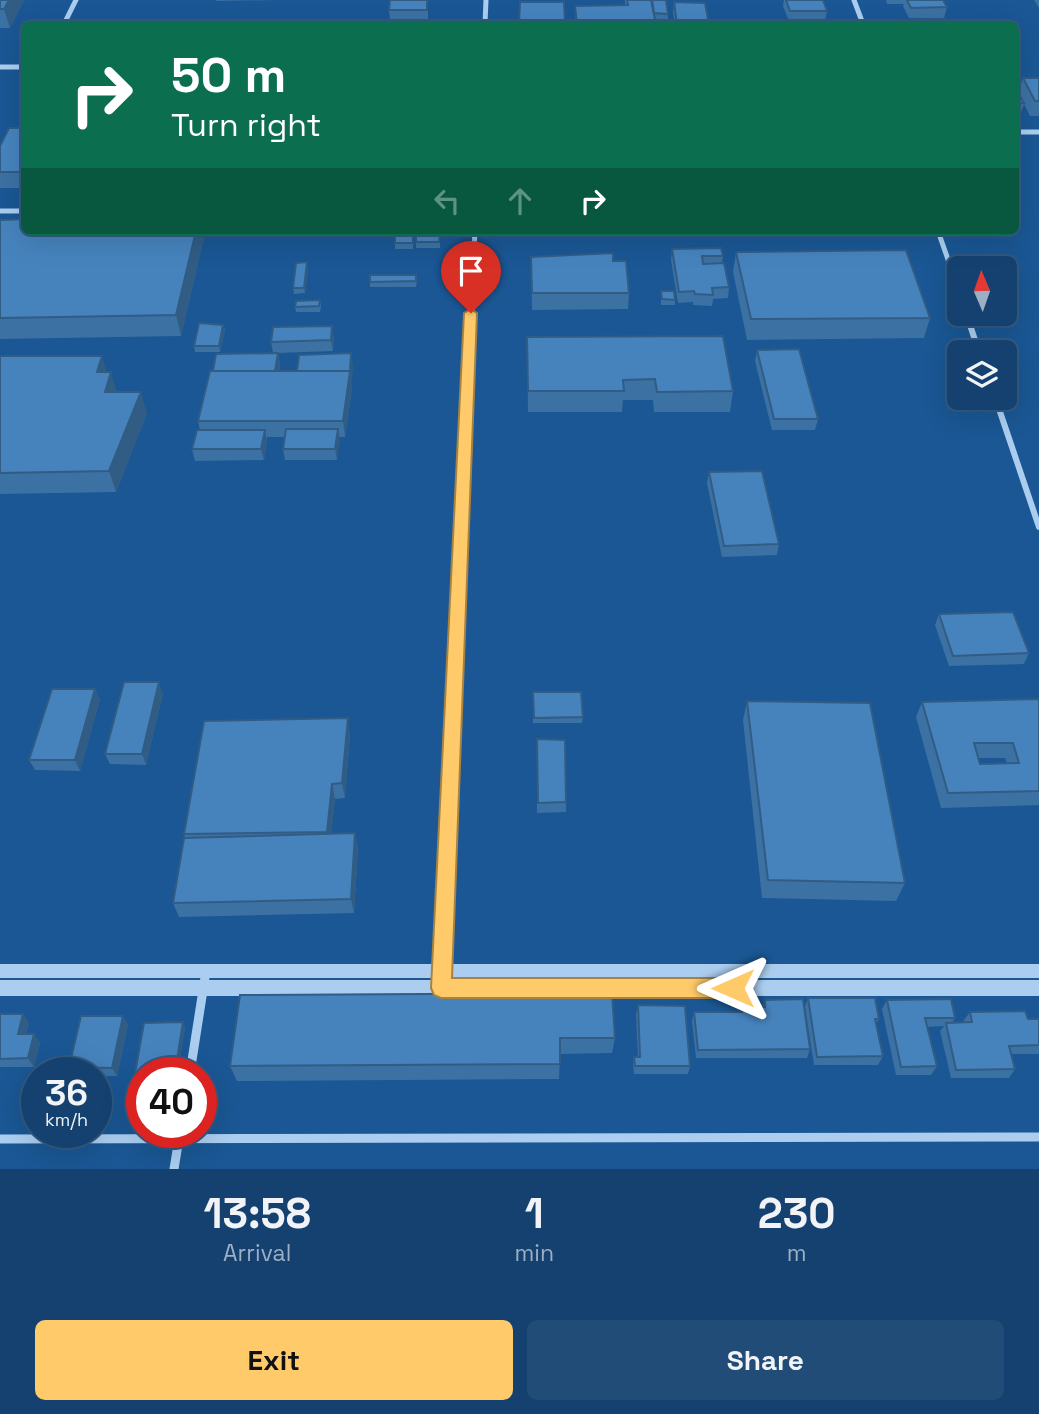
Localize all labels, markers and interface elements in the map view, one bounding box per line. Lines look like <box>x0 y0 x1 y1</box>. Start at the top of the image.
text: 50 m <box>171 44 286 106</box>
icon: right <box>56 49 147 140</box>
text: Turn right <box>171 105 321 145</box>
icon: left <box>428 182 466 220</box>
icon: ahead <box>501 182 539 220</box>
icon: right <box>574 182 612 220</box>
pin <box>441 241 501 313</box>
icon: arrive <box>452 252 490 290</box>
north arrow <box>947 256 1017 326</box>
map controls <box>947 256 1017 410</box>
button: layers <box>947 340 1017 410</box>
position arrow <box>696 951 770 1025</box>
speed limit sign: 40 <box>126 1057 217 1148</box>
text: 36 <box>45 1071 88 1115</box>
text: km/h <box>45 1108 88 1131</box>
text: 13:58 <box>204 1187 311 1240</box>
text: 1 <box>525 1187 544 1240</box>
text: 230 <box>758 1187 835 1240</box>
text: Arrival <box>223 1238 291 1268</box>
text: min <box>515 1238 554 1268</box>
text: m <box>787 1238 806 1268</box>
button: Exit <box>35 1320 513 1400</box>
button: Share <box>527 1320 1004 1400</box>

